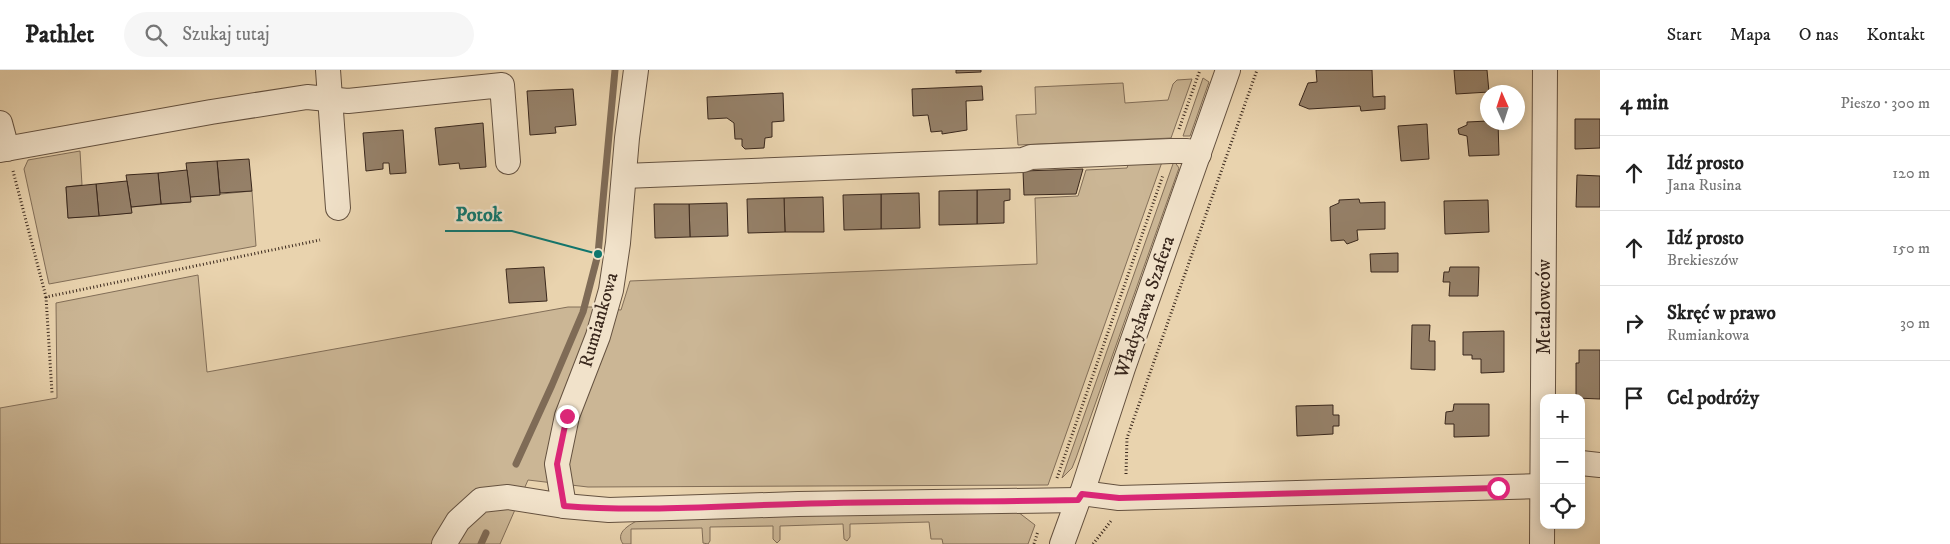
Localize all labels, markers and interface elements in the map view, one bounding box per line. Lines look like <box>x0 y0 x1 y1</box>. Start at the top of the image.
search box <box>124 12 474 57</box>
text: Pathlet <box>25 20 94 50</box>
icon: search <box>142 21 170 49</box>
text: Szukaj tutaj <box>182 23 270 46</box>
text: Start <box>1667 24 1702 46</box>
text: Mapa <box>1730 24 1771 46</box>
text: O nas <box>1799 24 1838 46</box>
text: Kontakt <box>1866 24 1925 46</box>
north arrow <box>1480 85 1525 130</box>
text: 4 min <box>1620 90 1669 116</box>
text: Pieszo · 300 m <box>1841 93 1930 113</box>
text: Idź prosto <box>1667 152 1744 175</box>
icon: ahead <box>1620 159 1648 187</box>
text: 120 m <box>1892 163 1930 183</box>
text: Jana Rusina <box>1667 175 1741 195</box>
callout: Potok <box>445 196 512 231</box>
text: Potok <box>456 203 504 228</box>
text: Idź prosto <box>1667 227 1744 250</box>
street label: Władysława Szafera <box>1110 233 1180 382</box>
icon: ahead <box>1620 234 1648 262</box>
text: 150 m <box>1892 238 1930 258</box>
text: Brekieszów <box>1667 250 1739 270</box>
street label: Metalowców <box>1533 259 1556 355</box>
street label: Rumiankowa <box>574 270 624 370</box>
text: Skręć w prawo <box>1667 302 1776 325</box>
icon: right <box>1620 309 1648 337</box>
text: 30 m <box>1900 313 1930 333</box>
text: Rumiankowa <box>1667 325 1749 345</box>
icon: arrive <box>1620 384 1648 412</box>
text: Cel podróży <box>1667 387 1759 410</box>
map controls <box>1540 394 1585 529</box>
button: + <box>1540 394 1585 439</box>
route end <box>556 405 579 428</box>
button: − <box>1540 439 1585 484</box>
route start <box>1487 477 1510 500</box>
button: locate <box>1540 484 1585 529</box>

